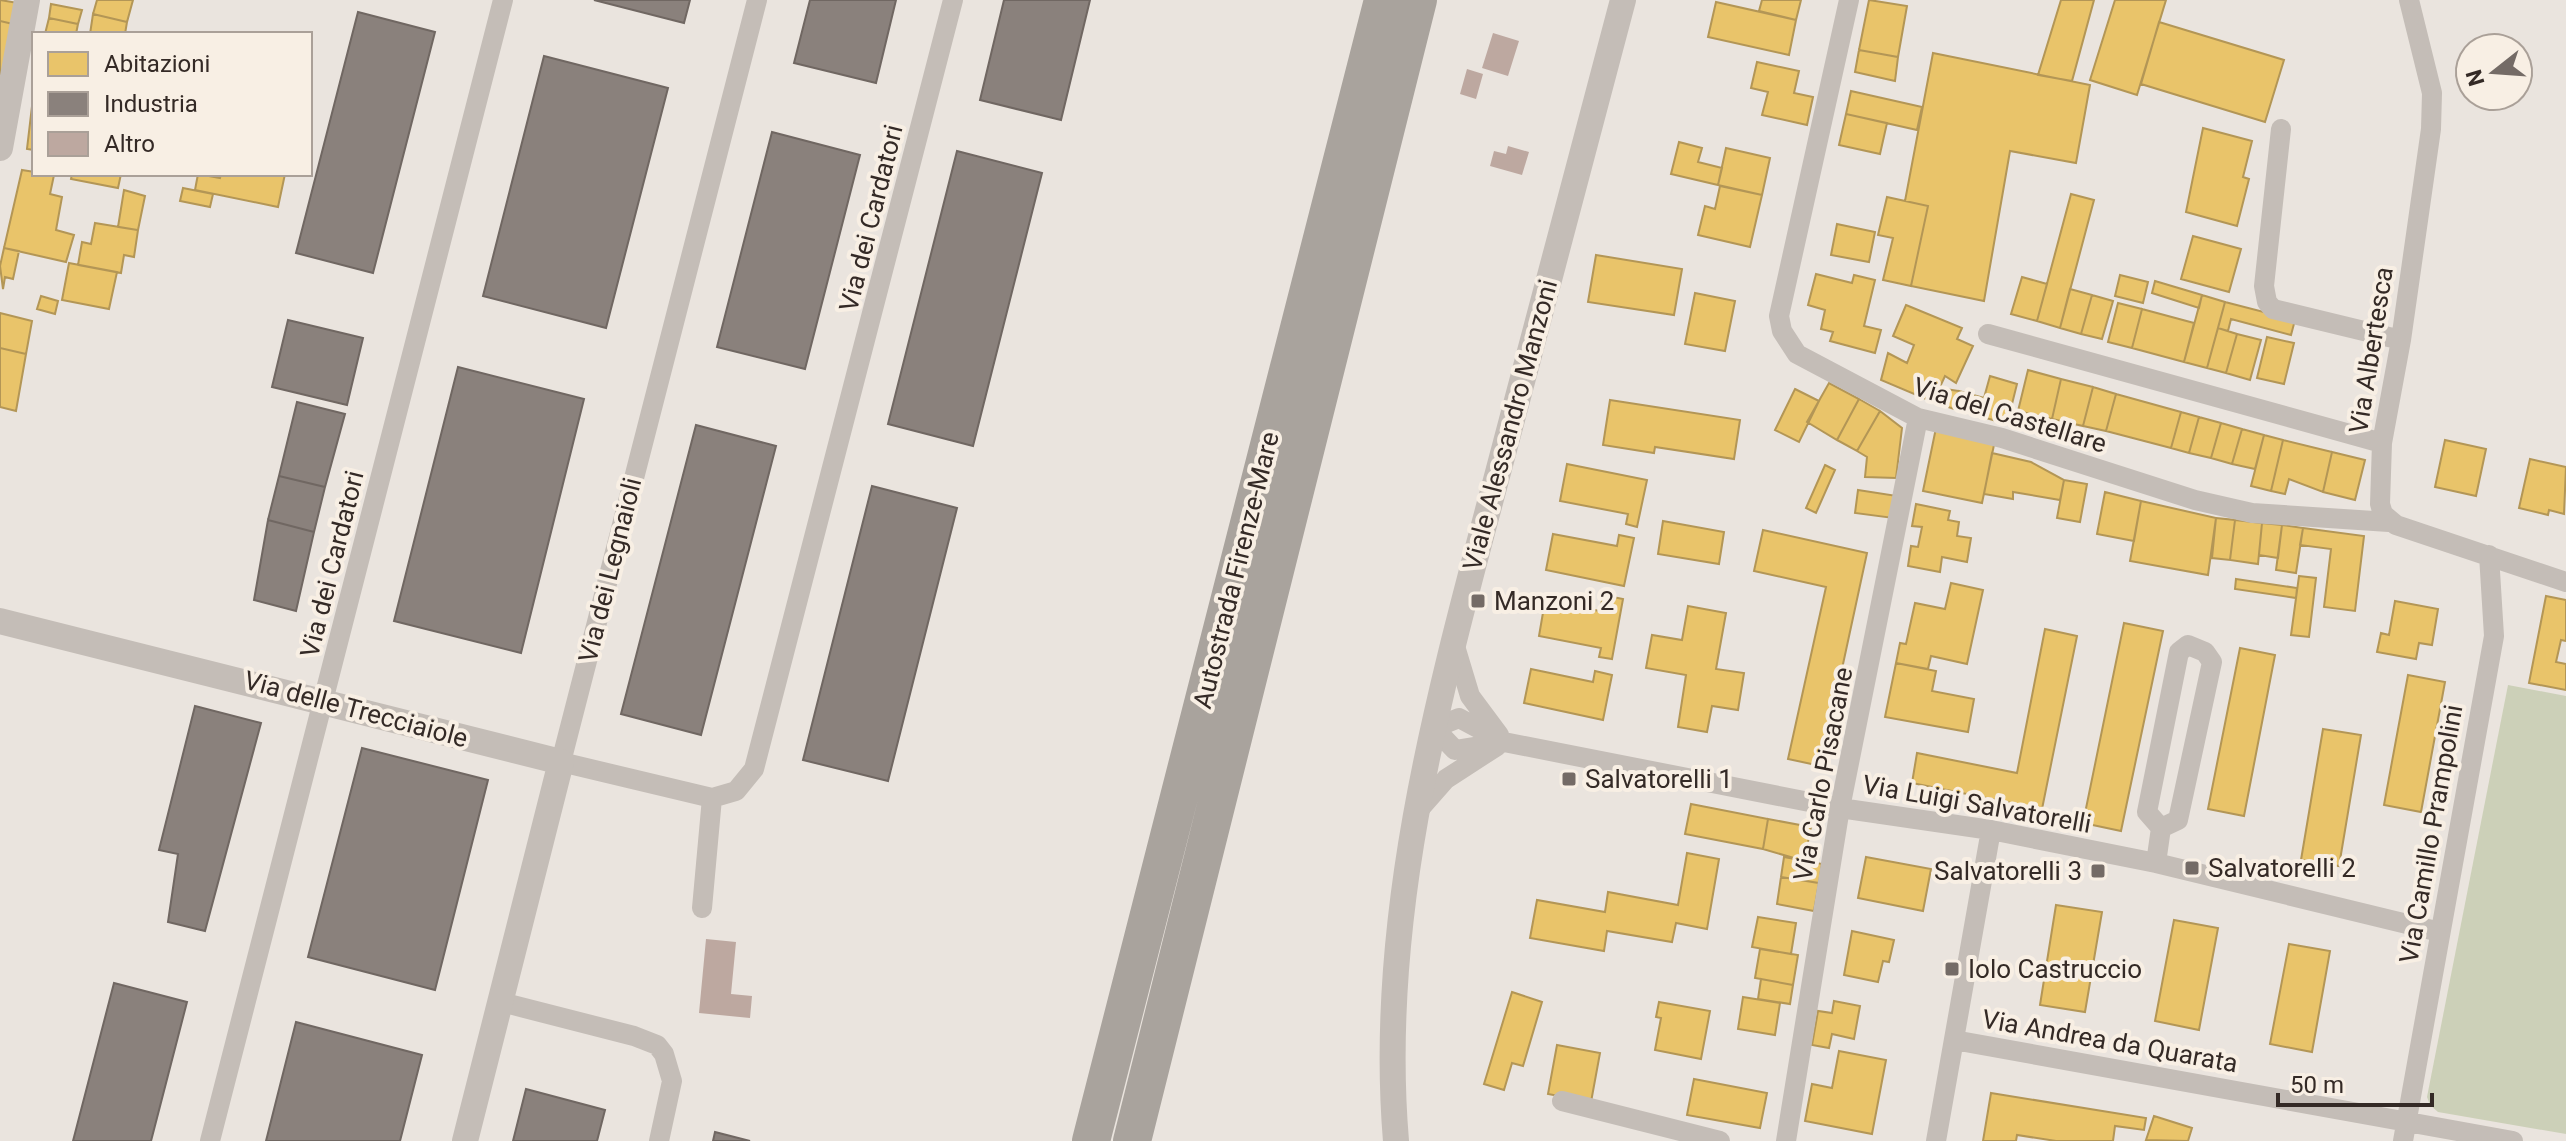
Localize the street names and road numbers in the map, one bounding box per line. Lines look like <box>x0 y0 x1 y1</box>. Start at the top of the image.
street label: Via dei Cardatori <box>833 122 909 314</box>
street label: Via Albertesca <box>2343 265 2399 435</box>
street label: Viale Alessandro Manzoni <box>1457 276 1563 574</box>
street label: Via del Castellare <box>1910 371 2110 459</box>
street label: Autostrada Firenze-Mare <box>1187 429 1285 711</box>
street label: Via dei Cardatori <box>294 468 370 660</box>
street label: Via dei Legnaioli <box>573 474 647 666</box>
street label: Via delle Trecciaiole <box>241 665 471 753</box>
street label: Via Carlo Pisacane <box>1788 665 1858 883</box>
street label: Via Camillo Prampolini <box>2393 702 2469 966</box>
street label: Via Luigi Salvatorelli <box>1860 769 2094 839</box>
street label: Via Andrea da Quarata <box>1980 1004 2240 1078</box>

